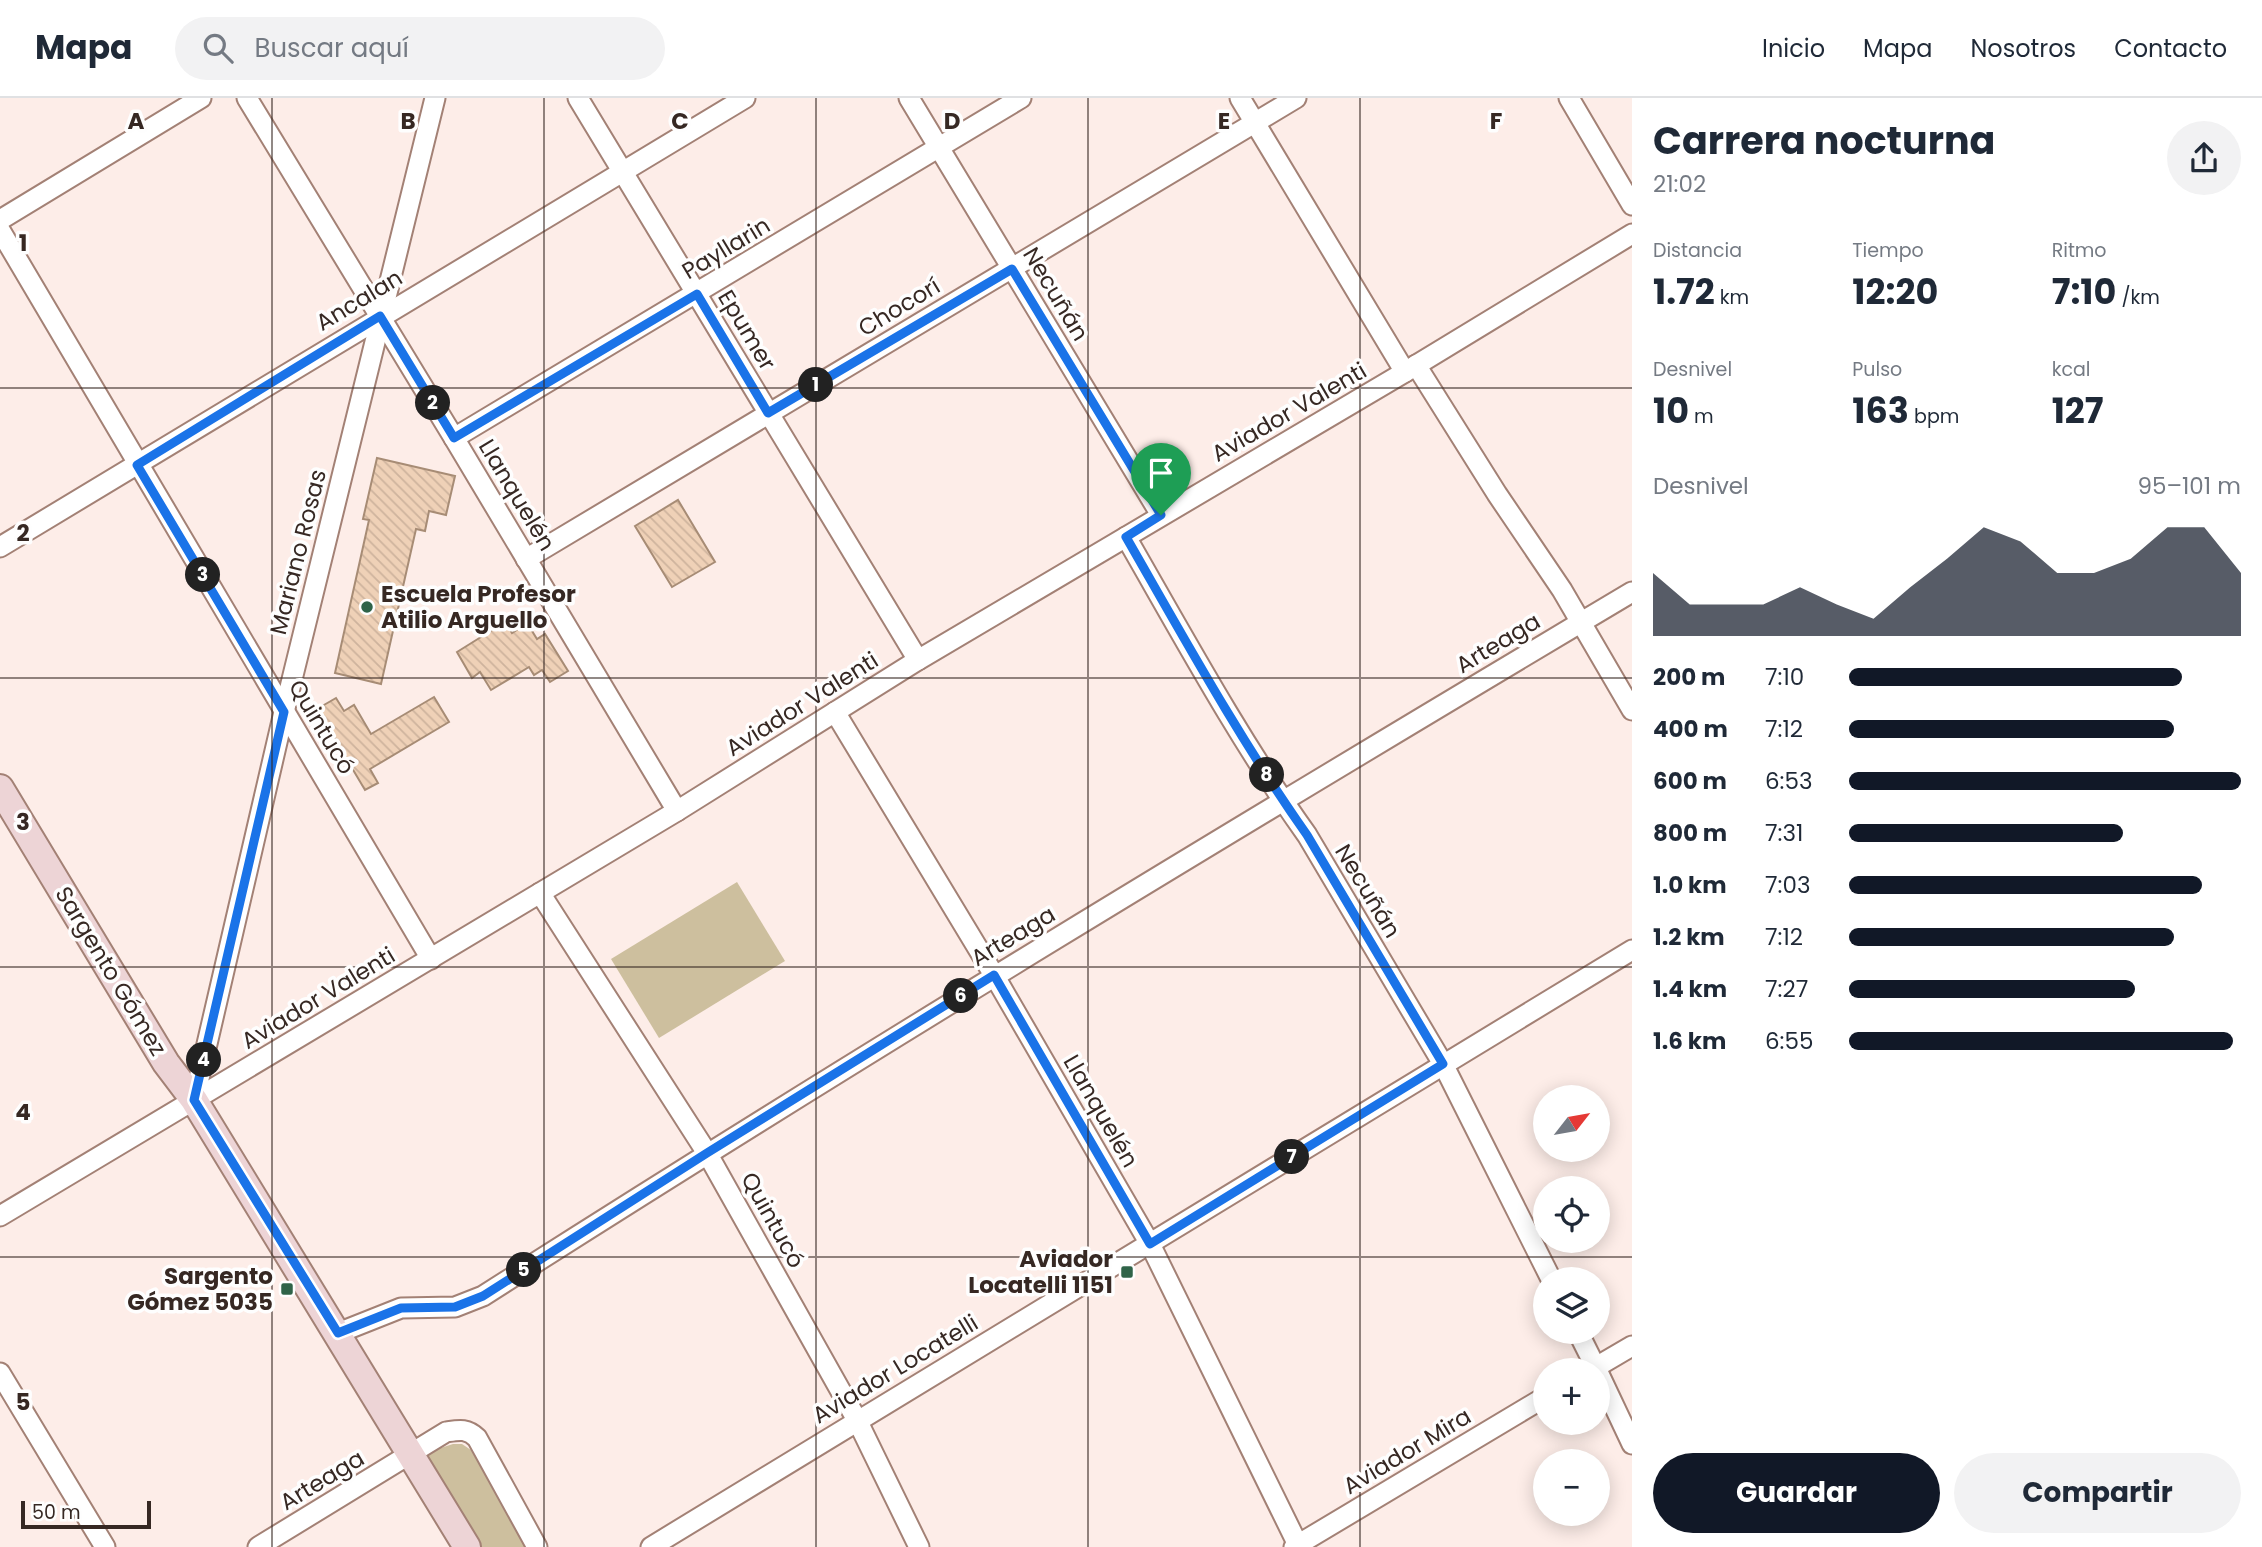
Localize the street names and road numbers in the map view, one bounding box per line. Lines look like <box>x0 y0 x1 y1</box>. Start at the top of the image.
street label: Payllarin <box>676 209 776 287</box>
street label: Necuñán <box>1015 241 1097 347</box>
street label: Ancalan <box>310 262 408 338</box>
street label: Chocorí <box>852 270 946 344</box>
street label: Epumer <box>710 284 784 376</box>
street label: Aviador Valenti <box>1205 355 1373 469</box>
street label: Llanquelén <box>471 433 563 557</box>
street label: Mariano Rosas <box>262 466 334 638</box>
street label: Arteaga <box>1450 605 1546 681</box>
street label: Aviador Valenti <box>720 644 884 764</box>
street label: Quintucó <box>281 674 363 780</box>
street label: Necuñán <box>1327 838 1409 944</box>
street label: Sargento Gómez <box>48 880 174 1062</box>
street label: Arteaga <box>965 898 1061 974</box>
street label: Aviador Valenti <box>235 939 401 1057</box>
street label: Llanquelén <box>1056 1049 1146 1173</box>
street label: Quintucó <box>734 1166 812 1274</box>
street label: Aviador Locatelli <box>806 1307 984 1431</box>
street label: Aviador Mira <box>1337 1400 1477 1502</box>
street label: Arteaga <box>274 1442 370 1518</box>

